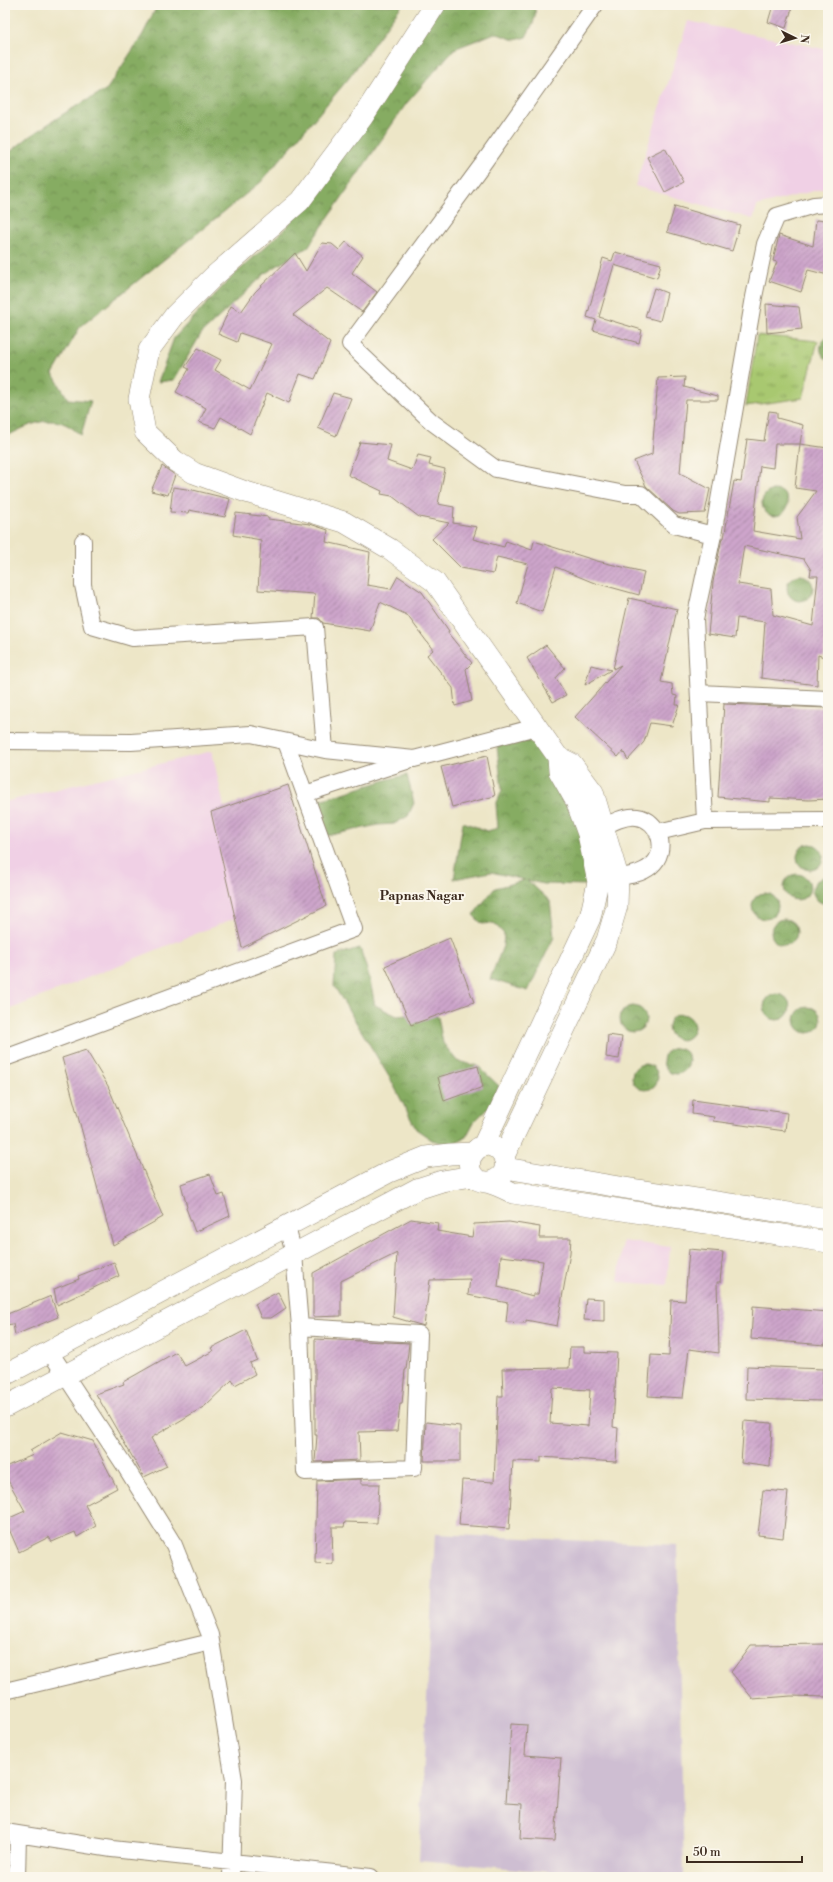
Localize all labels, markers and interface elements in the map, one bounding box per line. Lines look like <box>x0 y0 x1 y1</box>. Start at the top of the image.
north arrow <box>775 18 815 58</box>
text: N <box>797 34 811 44</box>
district label: Papnas Nagar <box>380 888 465 904</box>
scale bar <box>687 1838 802 1864</box>
text: 50 m <box>693 1845 721 1860</box>

